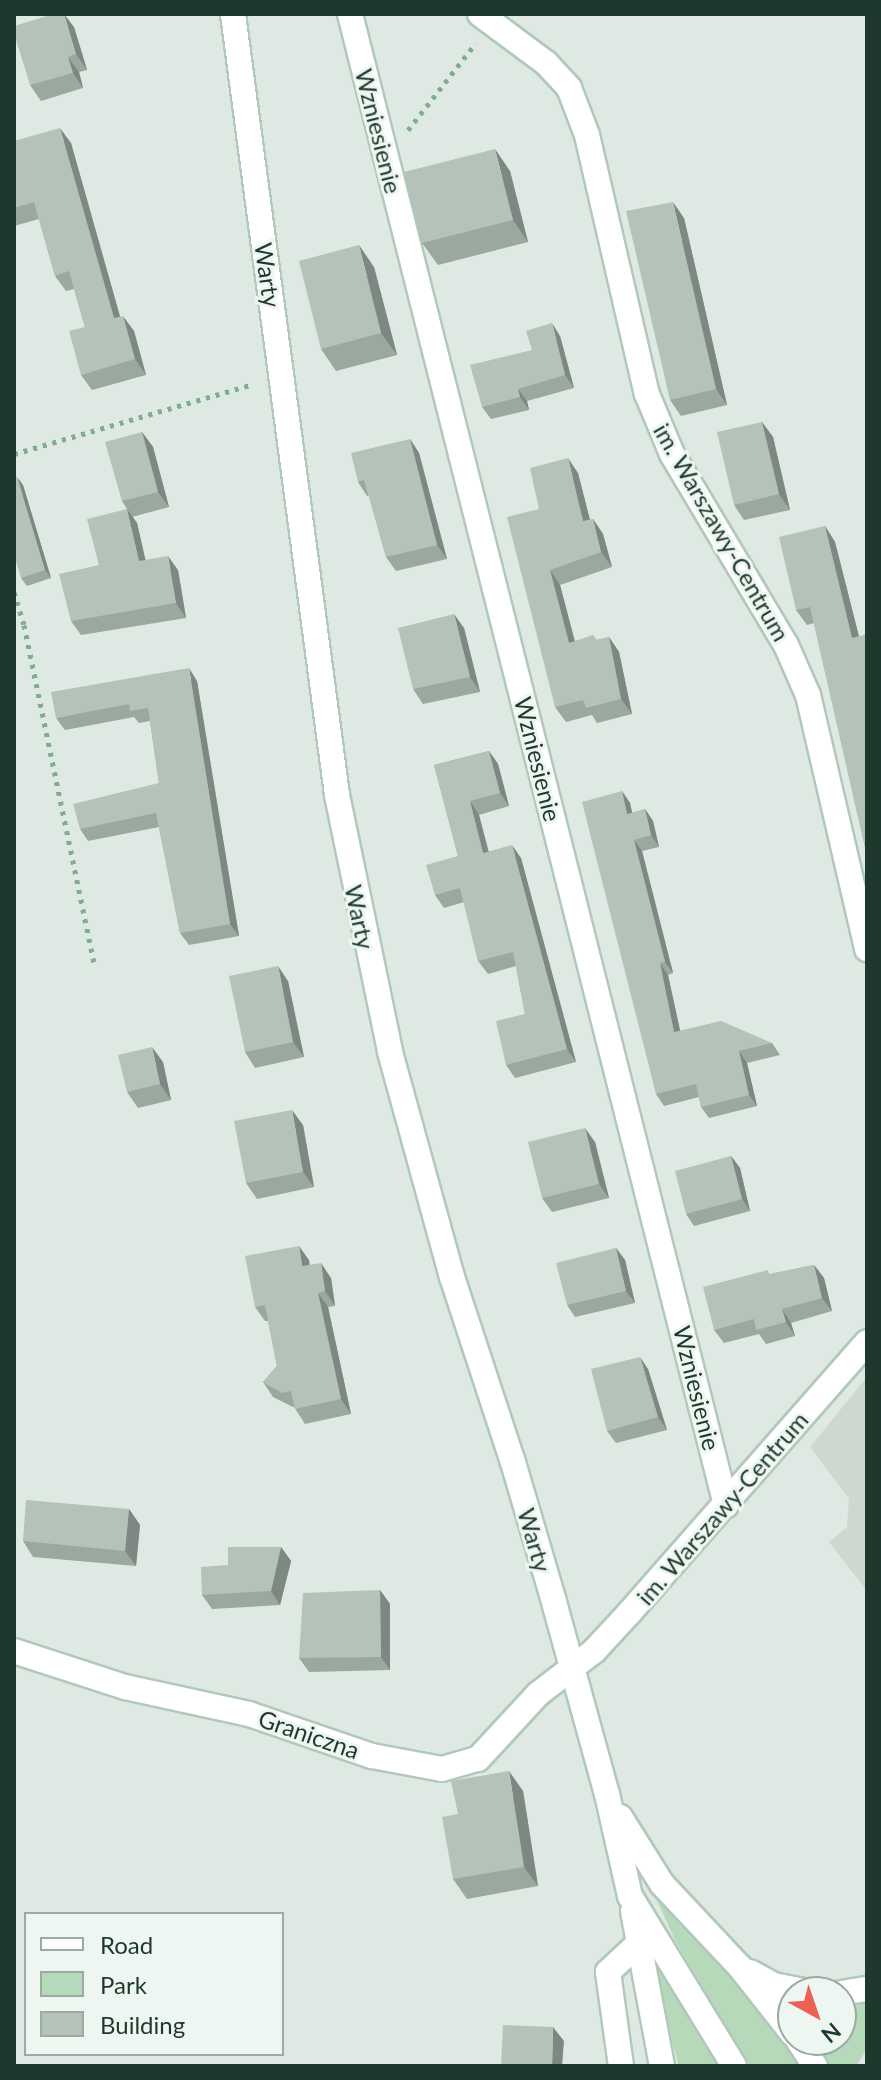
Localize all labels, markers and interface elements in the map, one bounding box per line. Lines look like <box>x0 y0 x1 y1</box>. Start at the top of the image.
street label: Wzniesienie <box>350 66 408 196</box>
street label: Warty <box>249 241 287 309</box>
street label: im. Warszawy-Centrum <box>648 418 796 646</box>
street label: Wzniesienie <box>509 694 567 824</box>
street label: Warty <box>339 882 381 952</box>
street label: Wzniesienie <box>668 1323 726 1453</box>
street label: im. Warszawy-Centrum <box>630 1405 814 1611</box>
street label: Warty <box>512 1505 558 1575</box>
street label: Graniczna <box>255 1703 363 1765</box>
legend <box>24 1912 284 2056</box>
text: Road <box>100 1930 153 1959</box>
text: Park <box>100 1970 147 1999</box>
north arrow <box>777 1976 857 2056</box>
text: Building <box>100 2010 185 2039</box>
text: N <box>816 2017 847 2049</box>

